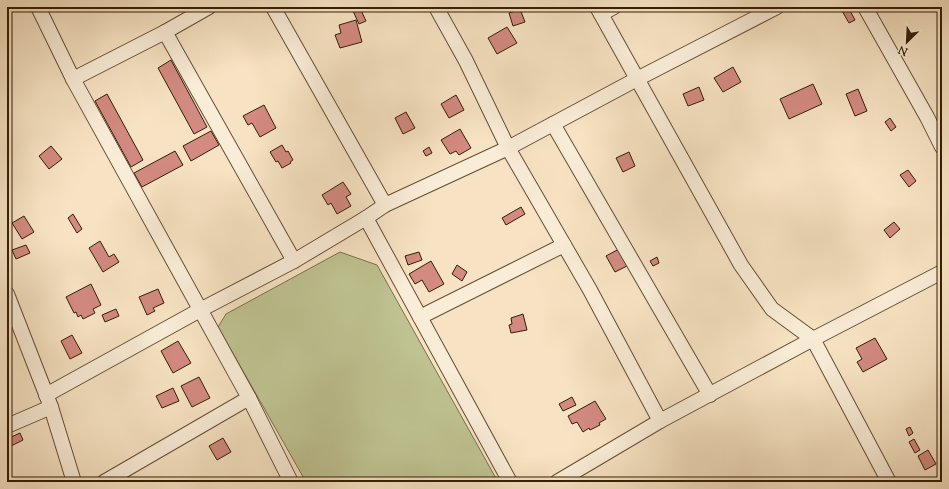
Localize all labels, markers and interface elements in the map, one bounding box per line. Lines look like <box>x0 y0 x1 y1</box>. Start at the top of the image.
north arrow <box>887 22 927 62</box>
text: N <box>896 41 912 60</box>

